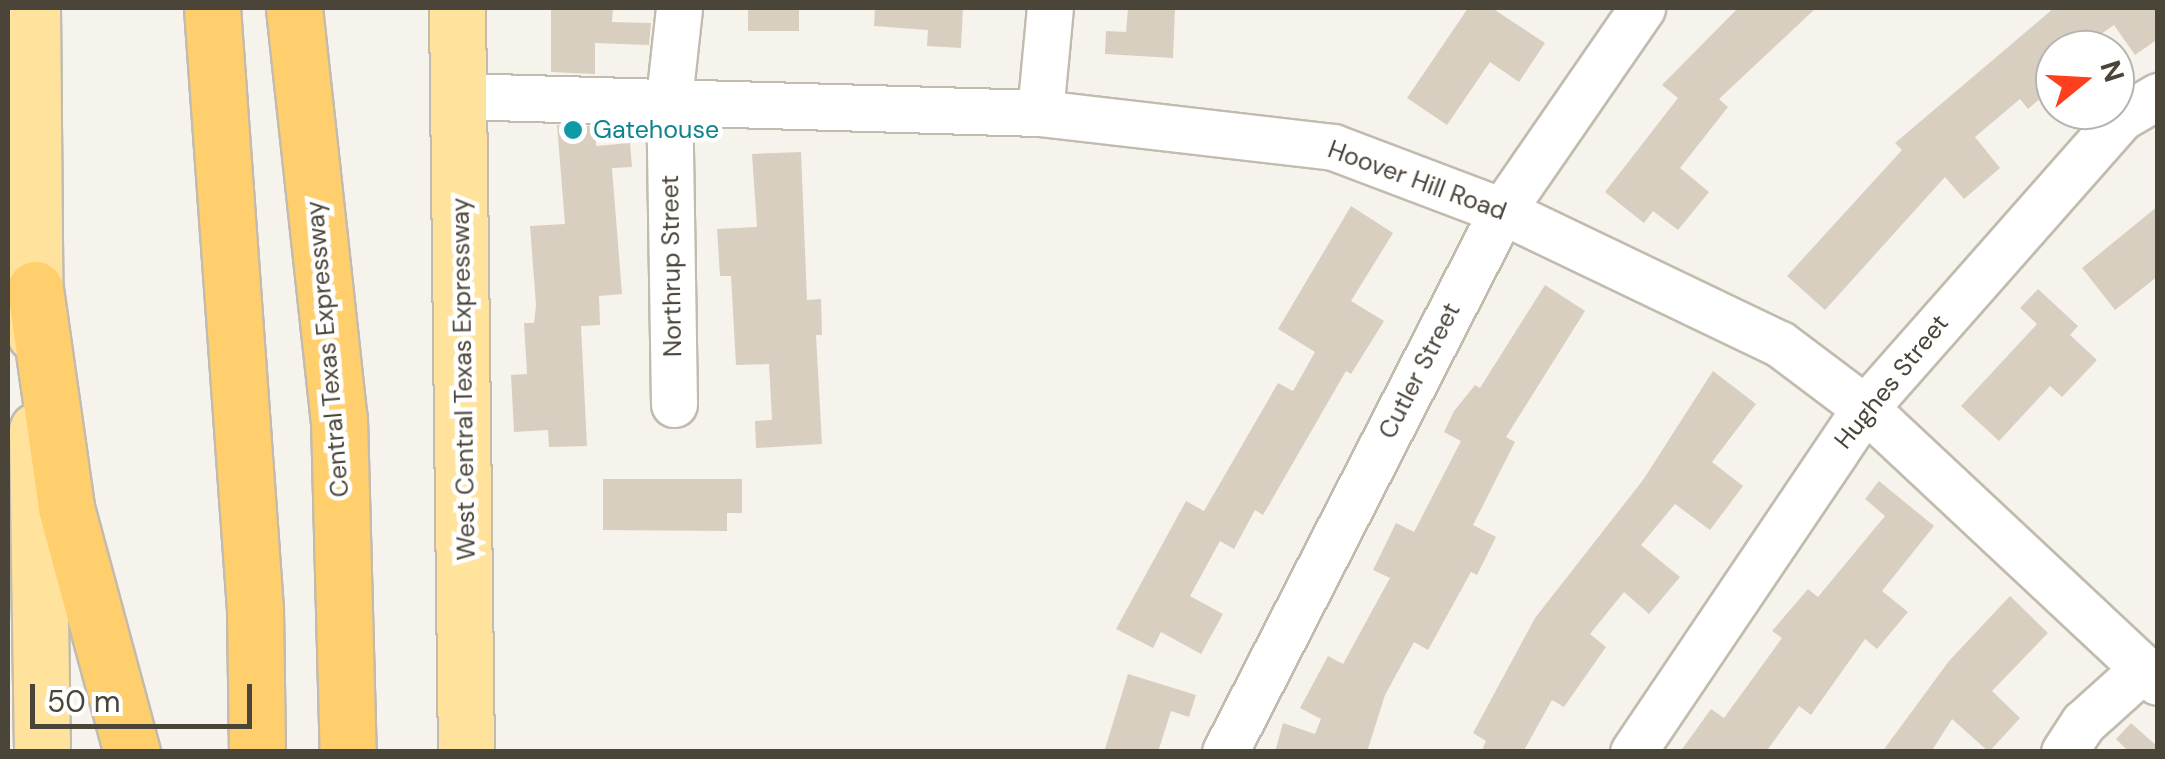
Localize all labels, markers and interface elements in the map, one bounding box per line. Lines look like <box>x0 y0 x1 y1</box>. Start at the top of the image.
north arrow <box>2035 30 2135 130</box>
text: N <box>2091 56 2133 87</box>
place label: Gatehouse <box>593 115 719 145</box>
marker: Gatehouse <box>562 119 584 141</box>
street label: Hoover Hill Road <box>1324 135 1510 227</box>
street label: Northrup Street <box>655 175 689 357</box>
street label: West Central Texas Expressway <box>446 197 482 561</box>
street label: Central Texas Expressway <box>300 200 356 498</box>
street label: Cutler Street <box>1373 298 1467 444</box>
street label: Hughes Street <box>1829 309 1955 455</box>
scale bar <box>35 664 258 726</box>
text: 50 m <box>47 682 121 721</box>

